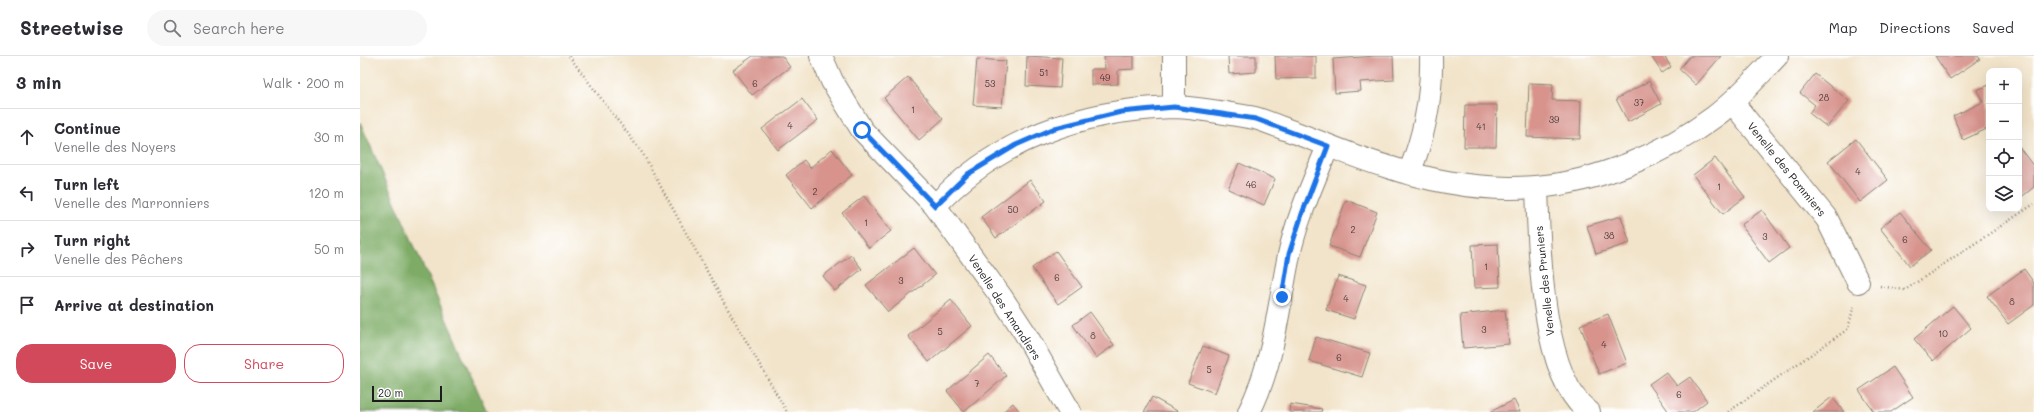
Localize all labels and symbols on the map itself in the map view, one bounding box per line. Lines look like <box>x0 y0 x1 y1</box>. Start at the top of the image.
house number: 51 <box>1039 67 1049 78</box>
house number: 49 <box>1100 72 1111 83</box>
house number: 6 <box>752 78 758 89</box>
house number: 53 <box>985 78 995 89</box>
house number: 28 <box>1819 92 1830 103</box>
house number: 37 <box>1634 97 1644 108</box>
house number: 1 <box>911 104 915 115</box>
house number: 39 <box>1549 114 1560 125</box>
street label: Venelle des Pommiers <box>1744 119 1830 219</box>
house number: 4 <box>787 120 793 131</box>
route start <box>853 121 871 139</box>
house number: 41 <box>1476 121 1486 132</box>
house number: 4 <box>1855 166 1861 177</box>
house number: 46 <box>1246 179 1256 190</box>
house number: 1 <box>1717 181 1721 192</box>
house number: 2 <box>812 186 818 197</box>
house number: 50 <box>1008 204 1019 215</box>
house number: 1 <box>864 217 868 228</box>
house number: 2 <box>1350 224 1356 235</box>
street label: Venelle des Pruniers <box>1531 225 1557 337</box>
house number: 38 <box>1604 230 1615 241</box>
house number: 3 <box>1762 231 1768 242</box>
house number: 6 <box>1902 234 1908 245</box>
street label: Venelle des Amandiers <box>965 251 1045 363</box>
house number: 1 <box>1484 261 1488 272</box>
house number: 6 <box>1054 272 1060 283</box>
house number: 3 <box>898 275 904 286</box>
route end <box>1273 288 1291 306</box>
house number: 4 <box>1343 293 1349 304</box>
house number: 8 <box>2009 296 2015 307</box>
house number: 3 <box>1481 324 1487 335</box>
house number: 5 <box>937 326 943 337</box>
house number: 10 <box>1938 328 1948 339</box>
house number: 8 <box>1090 330 1096 341</box>
house number: 4 <box>1601 339 1607 350</box>
house number: 6 <box>1336 352 1342 363</box>
house number: 5 <box>1206 364 1212 375</box>
house number: 7 <box>974 378 980 389</box>
scale bar <box>372 384 442 403</box>
house number: 6 <box>1676 389 1682 400</box>

